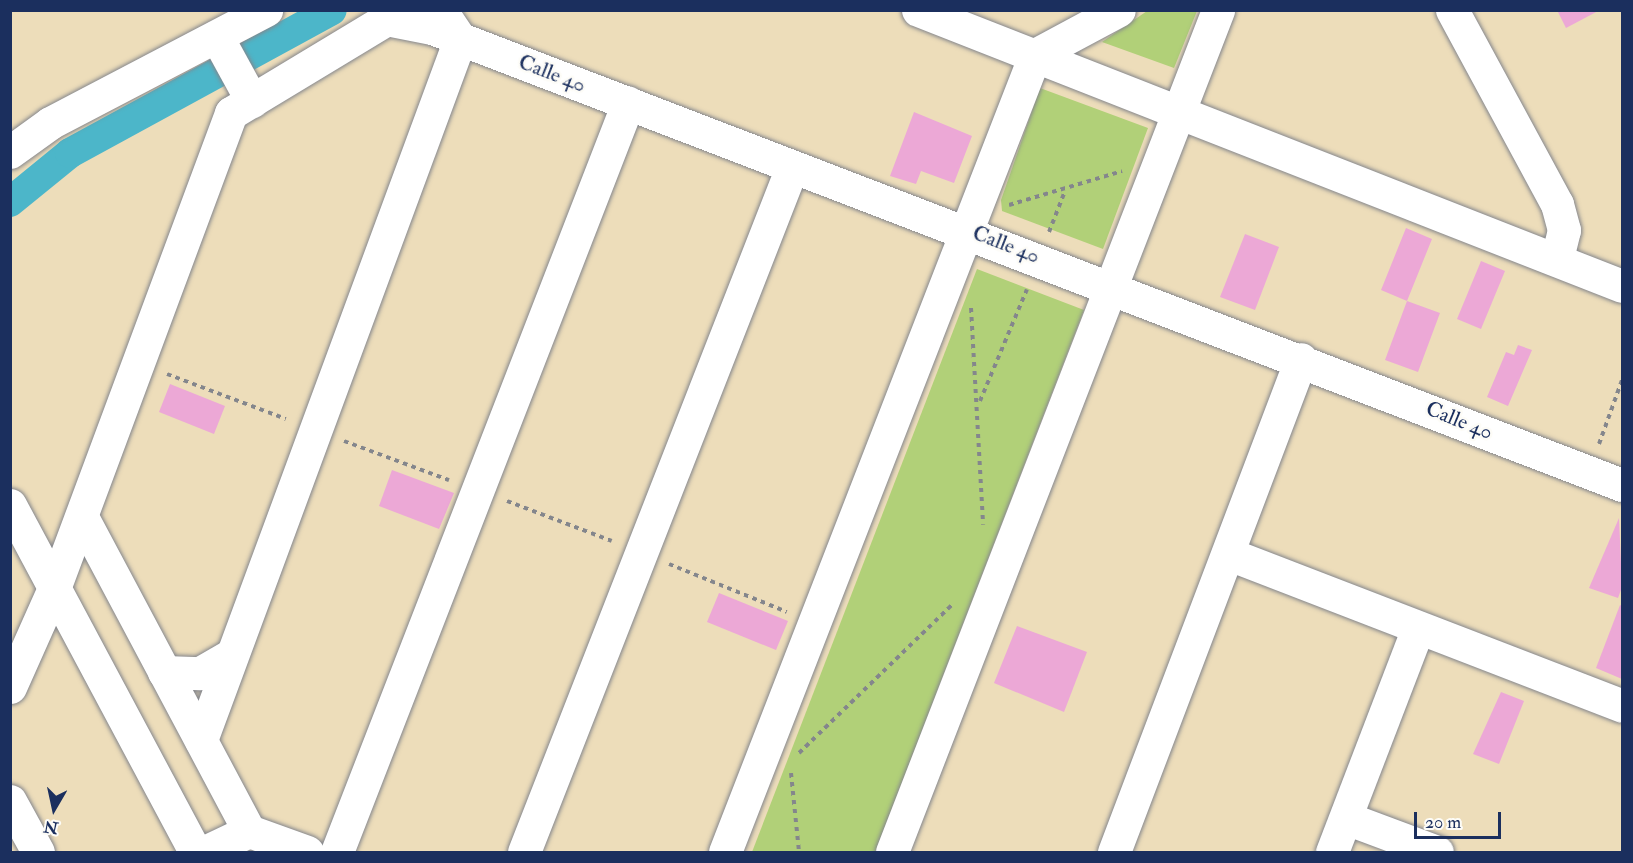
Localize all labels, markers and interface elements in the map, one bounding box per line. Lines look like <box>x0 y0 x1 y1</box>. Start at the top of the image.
street label: Calle 40 <box>515 50 589 98</box>
street label: Calle 40 <box>969 221 1043 269</box>
street label: Calle 40 <box>1422 396 1496 446</box>
north arrow <box>24 779 84 839</box>
scale bar <box>1417 800 1504 838</box>
text: 20 m <box>1425 811 1461 834</box>
text: N <box>43 816 60 838</box>

